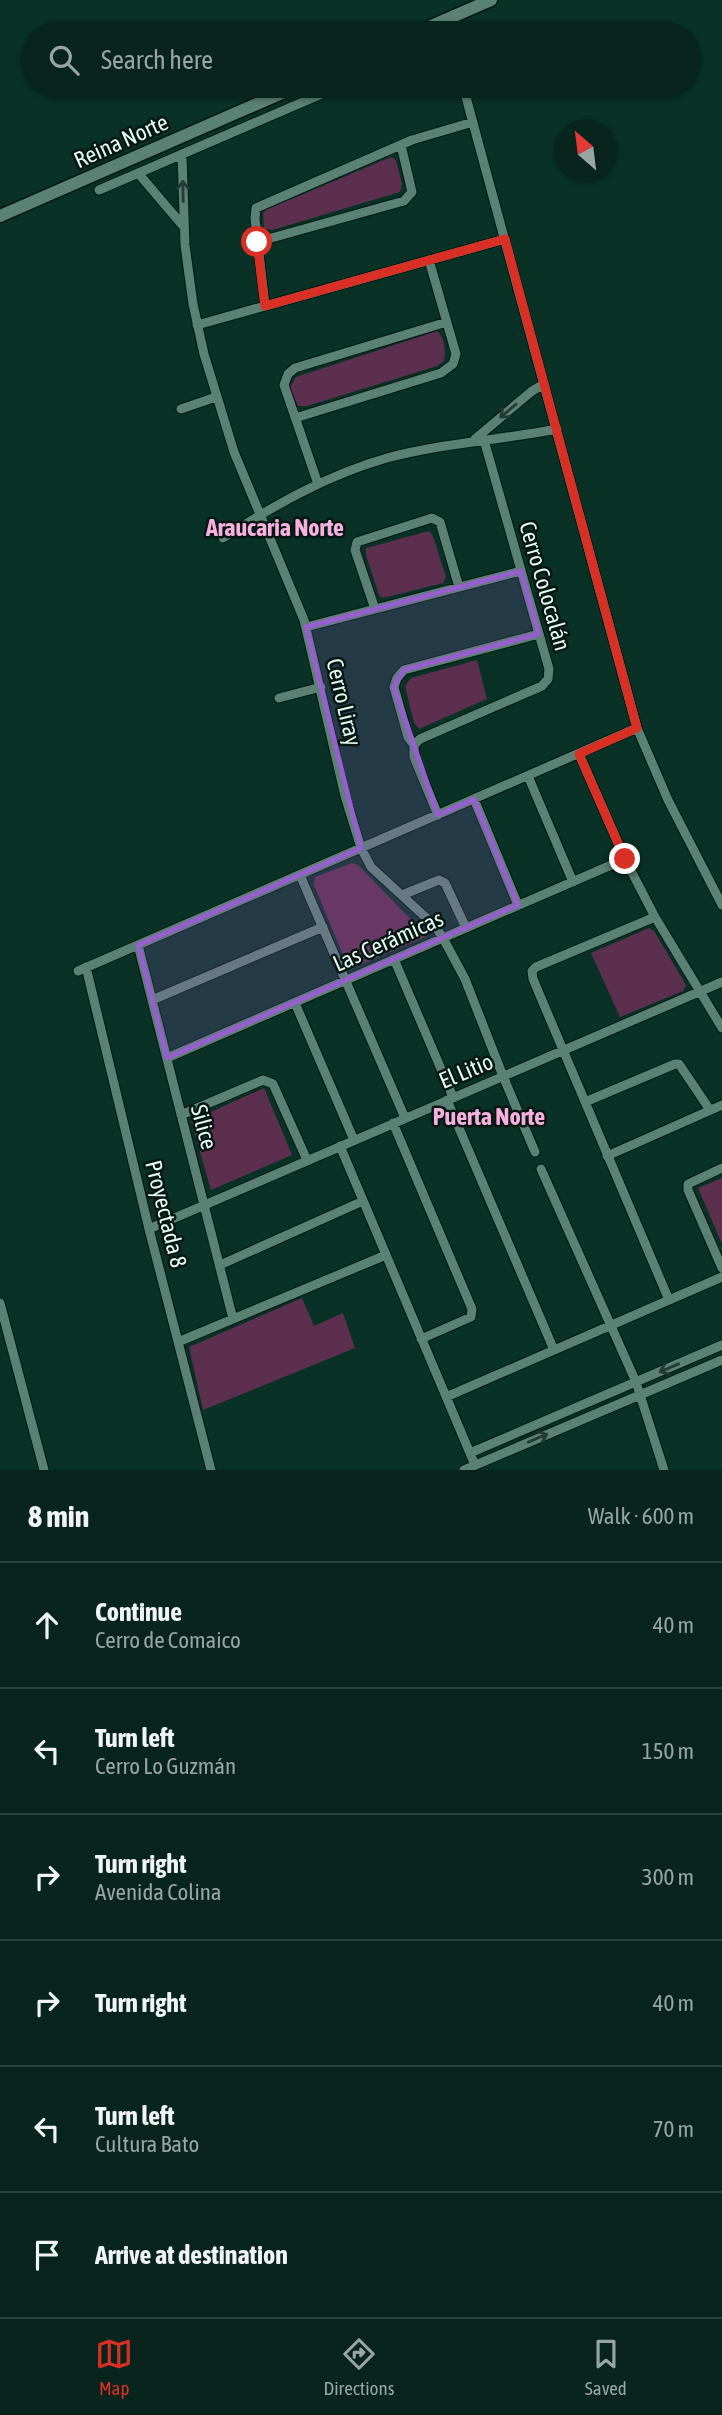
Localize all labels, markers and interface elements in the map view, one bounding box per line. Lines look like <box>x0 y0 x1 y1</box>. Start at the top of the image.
search box <box>21 21 701 98</box>
icon: search <box>45 41 83 79</box>
text: Search here <box>101 45 213 75</box>
street label: Reina Norte <box>70 109 172 173</box>
north arrow <box>554 119 617 182</box>
one-way arrow <box>176 179 190 202</box>
route start <box>241 226 272 257</box>
one-way arrow <box>499 403 517 419</box>
district label: Araucaria Norte <box>205 514 344 541</box>
street label: Cerro Colocalán <box>514 518 576 654</box>
street label: Cerro Liray <box>321 656 367 748</box>
route end <box>609 843 640 874</box>
street label: Las Cerámicas <box>329 905 447 977</box>
street label: El Litio <box>435 1048 497 1094</box>
street label: Silice <box>186 1102 222 1152</box>
district label: Puerta Norte <box>433 1103 545 1130</box>
street label: Proyectada 8 <box>140 1158 192 1270</box>
one-way arrow <box>659 1362 680 1375</box>
one-way arrow <box>527 1431 548 1444</box>
text: 8 min <box>28 1499 89 1533</box>
text: Walk · 600 m <box>588 1503 694 1529</box>
text: Continue <box>95 1597 182 1627</box>
icon: ahead <box>28 1606 66 1644</box>
text: 40 m <box>653 1612 694 1638</box>
text: Cerro de Comaico <box>95 1627 241 1653</box>
text: Turn left <box>95 1723 175 1753</box>
icon: left <box>28 1732 66 1770</box>
text: 150 m <box>642 1738 694 1764</box>
text: Cerro Lo Guzmán <box>95 1753 236 1779</box>
text: Turn right <box>95 1849 186 1879</box>
icon: right <box>28 1858 66 1896</box>
text: 300 m <box>642 1864 694 1890</box>
text: Avenida Colina <box>95 1879 222 1905</box>
icon: right <box>28 1984 66 2022</box>
text: Turn right <box>95 1988 186 2018</box>
text: 40 m <box>653 1990 694 2016</box>
text: Turn left <box>95 2101 175 2131</box>
icon: left <box>28 2110 66 2148</box>
text: 70 m <box>653 2116 694 2142</box>
text: Cultura Bato <box>95 2131 199 2157</box>
icon: arrive <box>28 2236 66 2274</box>
text: Arrive at destination <box>95 2240 288 2270</box>
tab: Map <box>95 2335 133 2399</box>
tab: Directions <box>324 2335 394 2399</box>
tab: Saved <box>585 2335 627 2399</box>

